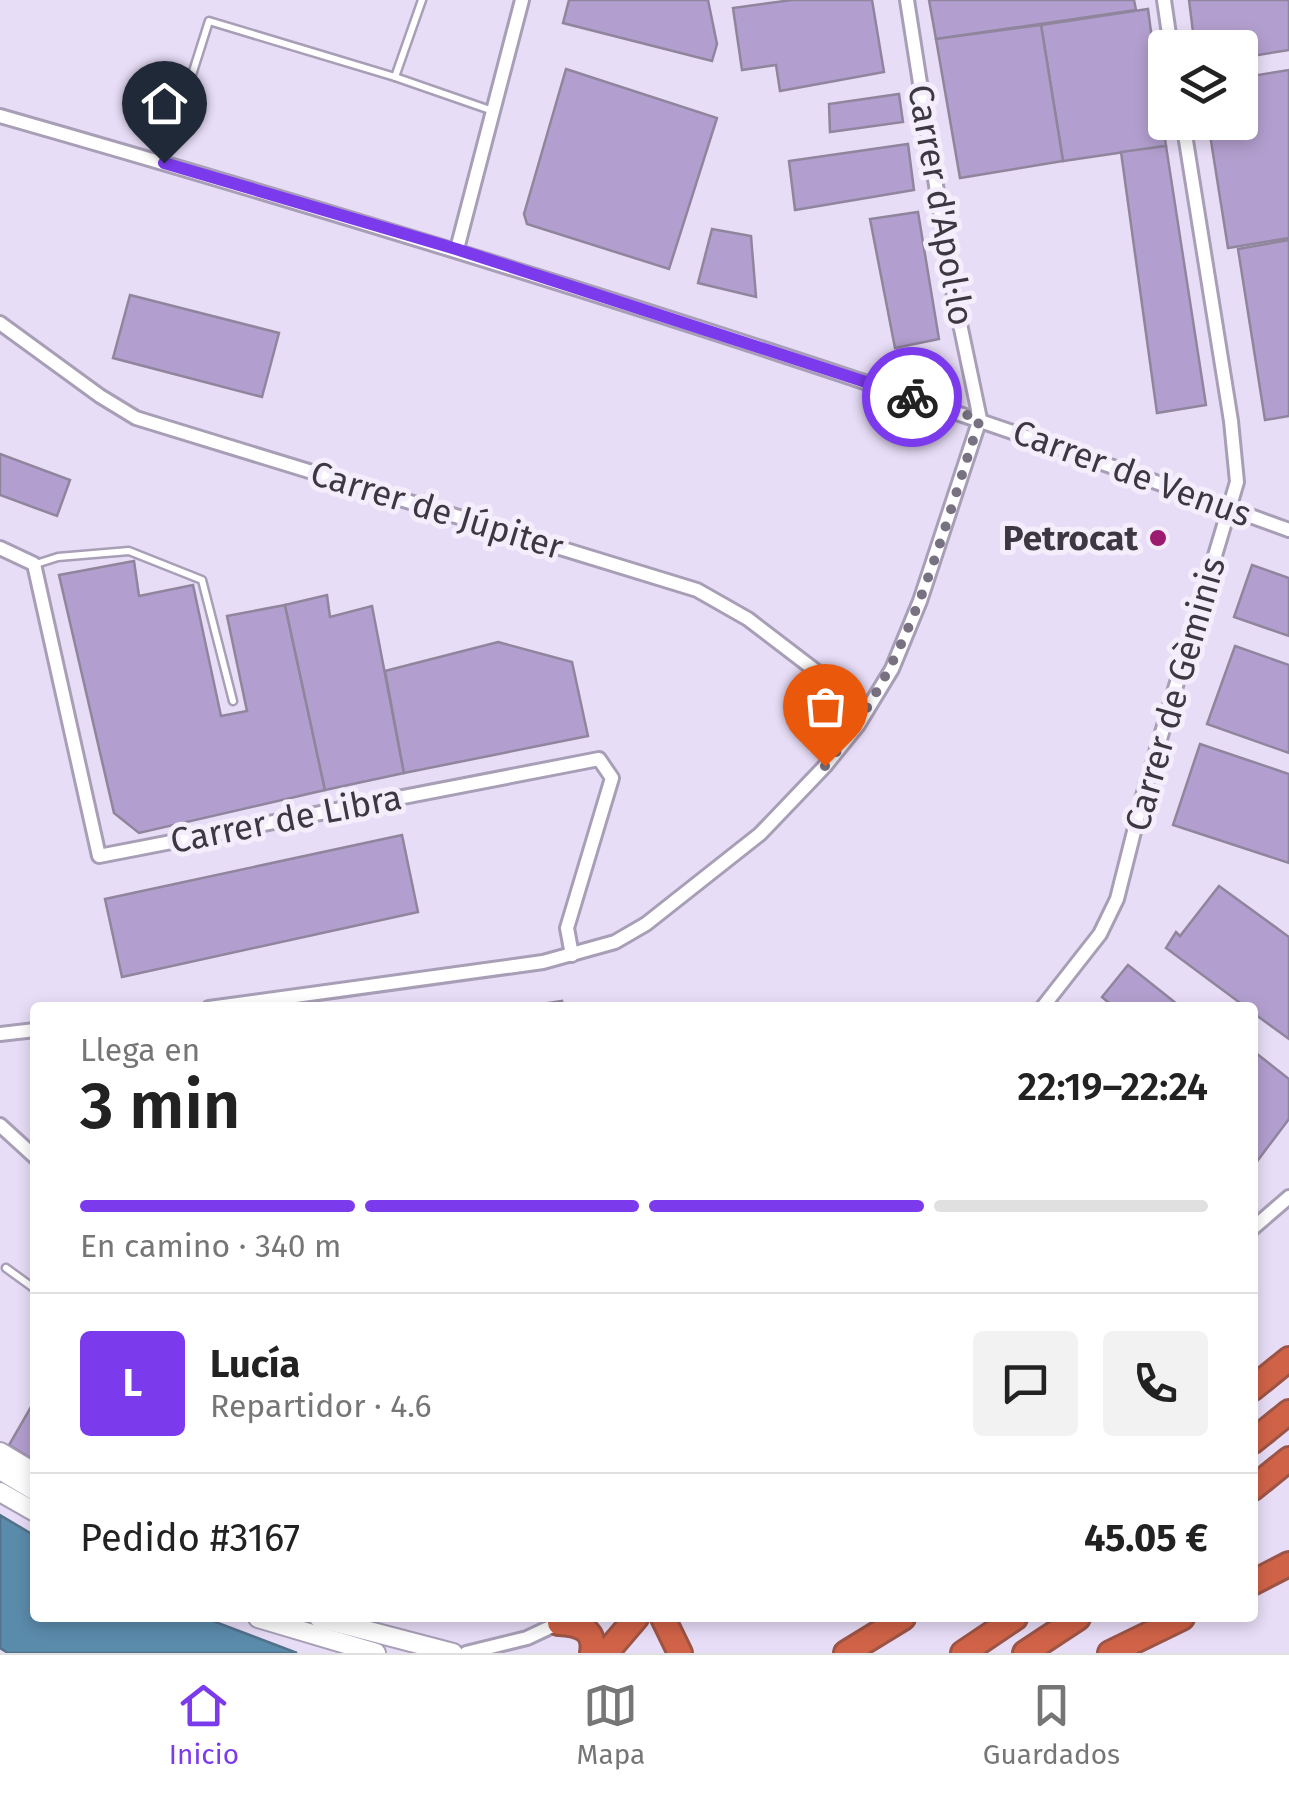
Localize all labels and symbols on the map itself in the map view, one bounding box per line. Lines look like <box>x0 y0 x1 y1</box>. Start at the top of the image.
pin <box>122 61 207 164</box>
street label: Carrer d'Apol·lo <box>899 81 983 329</box>
courier <box>862 347 962 447</box>
street label: Carrer de Venus <box>1007 410 1257 536</box>
street label: Carrer de Júpiter <box>306 452 569 568</box>
place label: Petrocat <box>1003 517 1138 559</box>
marker: Petrocat <box>1147 527 1169 549</box>
street label: Carrer de Gèminis <box>1116 552 1234 836</box>
pin <box>783 664 868 767</box>
street label: Carrer de Libra <box>167 776 405 862</box>

